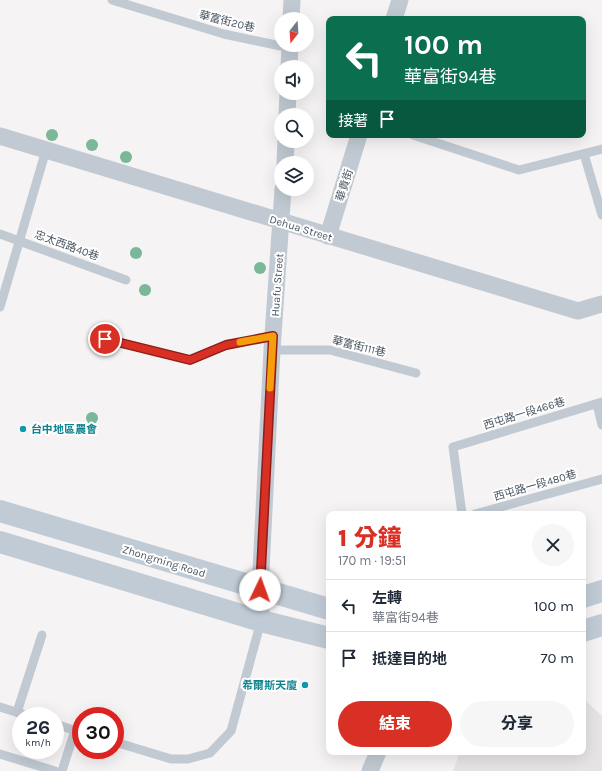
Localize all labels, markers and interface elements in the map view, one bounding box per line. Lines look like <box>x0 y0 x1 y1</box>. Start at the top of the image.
street label: 華富街20巷 <box>198 8 256 35</box>
north arrow <box>274 12 314 52</box>
map controls <box>274 12 314 196</box>
text: 100 m <box>404 28 483 61</box>
icon: left <box>338 32 390 84</box>
button: sound <box>274 60 314 100</box>
text: 華富街94巷 <box>404 66 497 88</box>
button: search <box>274 108 314 148</box>
icon: arrive <box>376 108 398 130</box>
text: 接著 <box>338 112 368 130</box>
button: layers <box>274 156 314 196</box>
street label: 華貴街 <box>333 167 356 203</box>
street label: Dehua Street <box>268 213 334 244</box>
street label: 忠太西路40巷 <box>33 228 101 263</box>
street label: Huafu Street <box>269 253 286 317</box>
pin <box>88 322 122 356</box>
icon: arrive <box>94 328 116 350</box>
street label: 華富街111巷 <box>331 334 387 359</box>
street label: 西屯路一段466巷 <box>482 395 567 432</box>
place label: 台中地區農會 <box>31 423 97 436</box>
marker: 台中地區農會 <box>18 424 28 434</box>
street label: 西屯路一段480巷 <box>492 467 578 504</box>
text: 1 分鐘 <box>338 524 402 552</box>
button: close <box>532 524 574 566</box>
street label: Zhongming Road <box>121 543 207 580</box>
text: 170 m · 19:51 <box>338 553 406 568</box>
position arrow <box>239 569 281 611</box>
text: 左轉 <box>372 589 402 607</box>
icon: left <box>338 595 360 617</box>
text: 100 m <box>534 597 574 615</box>
text: 華富街94巷 <box>372 610 439 625</box>
icon: arrive <box>338 647 360 669</box>
text: 70 m <box>540 649 574 667</box>
text: 抵達目的地 <box>372 650 447 668</box>
place label: 希爾斯天廈 <box>242 679 297 692</box>
marker: 希爾斯天廈 <box>300 680 310 690</box>
button: 結束 <box>338 701 452 747</box>
button: 分享 <box>460 701 574 747</box>
speed limit sign: 30 <box>72 707 124 759</box>
text: 26 <box>26 716 50 739</box>
text: km/h <box>25 737 51 749</box>

